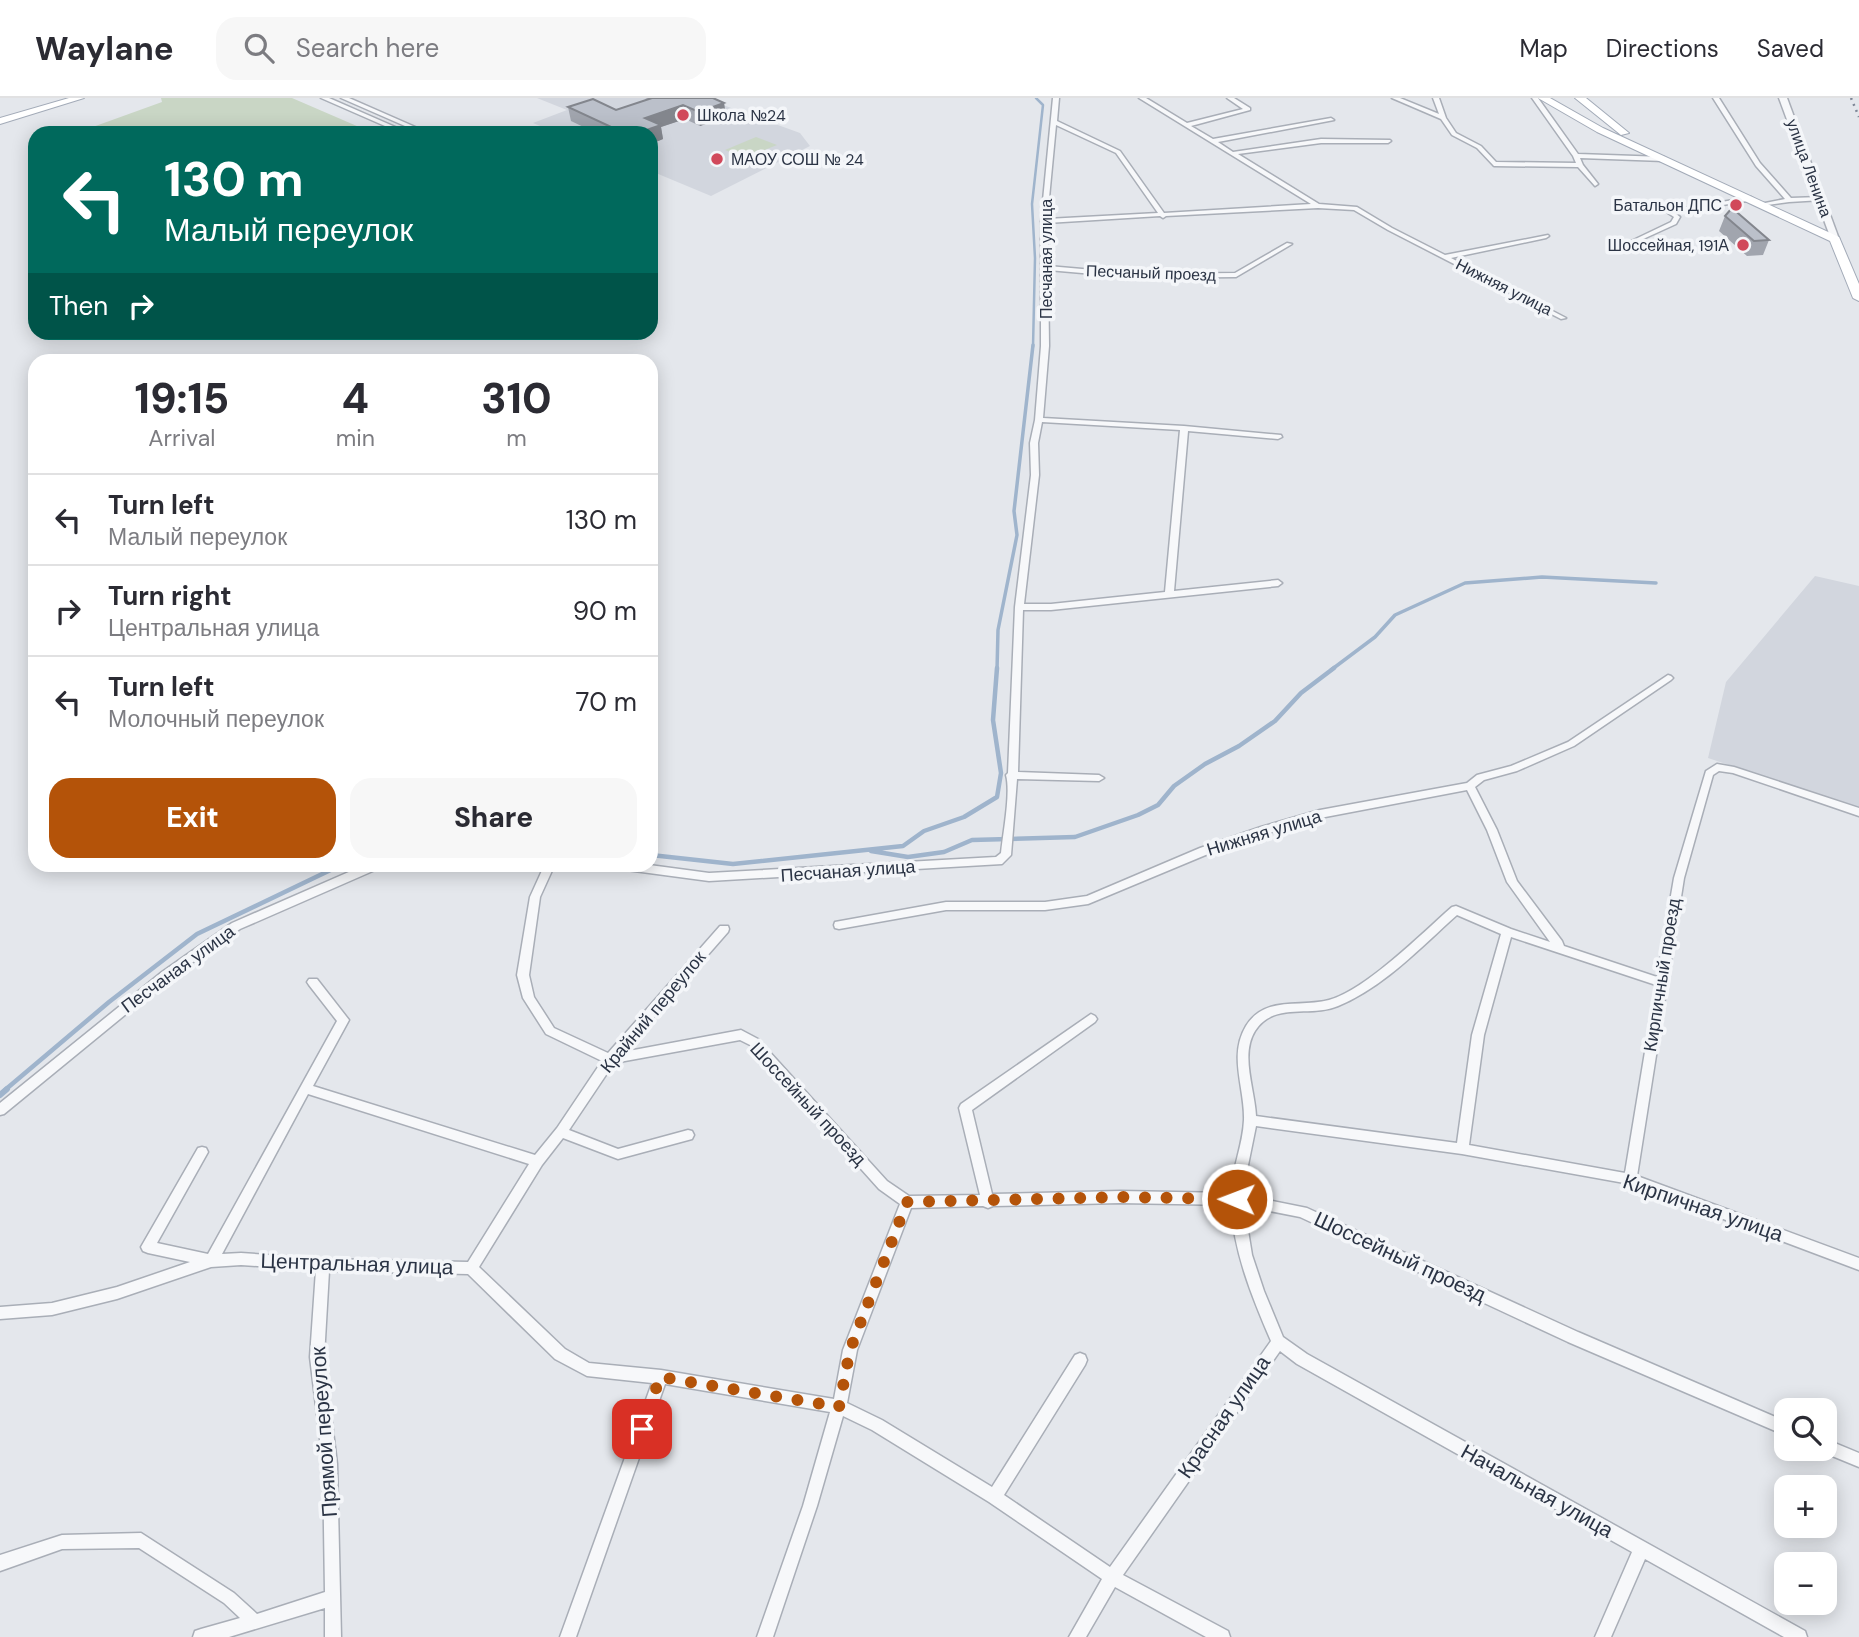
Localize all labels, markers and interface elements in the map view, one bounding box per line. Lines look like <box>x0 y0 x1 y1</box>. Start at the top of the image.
search box <box>216 17 706 80</box>
text: Waylane <box>35 27 174 70</box>
icon: search <box>240 29 278 67</box>
text: Search here <box>296 31 439 65</box>
text: Map <box>1520 33 1568 64</box>
text: Directions <box>1606 33 1719 64</box>
text: Saved <box>1757 33 1824 64</box>
place label: Школа №24 <box>697 105 786 126</box>
marker: Школа №24 <box>675 107 691 123</box>
street label: улица Ленина <box>1781 116 1837 220</box>
text: 130 m <box>164 147 304 211</box>
place label: МАОУ СОШ № 24 <box>731 149 864 170</box>
marker: МАОУ СОШ № 24 <box>709 151 725 167</box>
icon: left <box>49 154 140 245</box>
place label: Батальон ДПС <box>1613 195 1722 216</box>
marker: Батальон ДПС <box>1728 197 1744 213</box>
street label: Песчаная улица <box>1036 199 1057 319</box>
text: Малый переулок <box>164 209 413 251</box>
place label: Шоссейная, 191А <box>1608 235 1729 256</box>
marker: Шоссейная, 191А <box>1735 237 1751 253</box>
street label: Нижняя улица <box>1452 254 1556 320</box>
street label: Песчаный проезд <box>1086 260 1217 286</box>
icon: right <box>122 287 160 325</box>
text: Then <box>49 289 108 323</box>
text: 19:15 <box>134 371 229 426</box>
text: 4 <box>341 371 369 426</box>
text: 310 <box>481 371 552 426</box>
text: Arrival <box>148 423 215 453</box>
text: min <box>336 423 375 453</box>
text: m <box>506 423 527 453</box>
text: Turn left <box>108 488 215 522</box>
icon: left <box>49 501 87 539</box>
text: 130 m <box>566 503 637 537</box>
text: Малый переулок <box>108 522 287 552</box>
text: Turn right <box>108 579 232 613</box>
icon: right <box>49 592 87 630</box>
text: 90 m <box>573 594 637 628</box>
text: Центральная улица <box>108 613 319 643</box>
text: Turn left <box>108 670 215 704</box>
icon: left <box>49 683 87 721</box>
text: 70 m <box>576 685 637 719</box>
text: Молочный переулок <box>108 704 324 734</box>
button: Exit <box>49 778 336 858</box>
button: Share <box>350 778 637 858</box>
street label: Нижняя улица <box>1204 804 1325 862</box>
street label: Песчаная улица <box>780 854 917 888</box>
street label: Кирпичный проезд <box>1638 896 1686 1054</box>
street label: Песчаная улица <box>116 919 241 1018</box>
street label: Крайний переулок <box>595 946 711 1078</box>
street label: Шоссейный проезд <box>745 1037 872 1171</box>
position arrow <box>1200 1162 1274 1236</box>
street label: Кирпичная улица <box>1619 1167 1787 1249</box>
street label: Шоссейный проезд <box>1309 1205 1491 1309</box>
street label: Центральная улица <box>260 1247 454 1281</box>
street label: Прямой переулок <box>304 1345 344 1518</box>
street label: Красная улица <box>1171 1350 1277 1484</box>
map controls <box>1774 1398 1837 1615</box>
button: search <box>1774 1398 1837 1461</box>
pin <box>612 1399 672 1459</box>
icon: arrive <box>623 1410 661 1448</box>
street label: Начальная улица <box>1456 1438 1618 1545</box>
button: + <box>1774 1475 1837 1538</box>
button: − <box>1774 1552 1837 1615</box>

